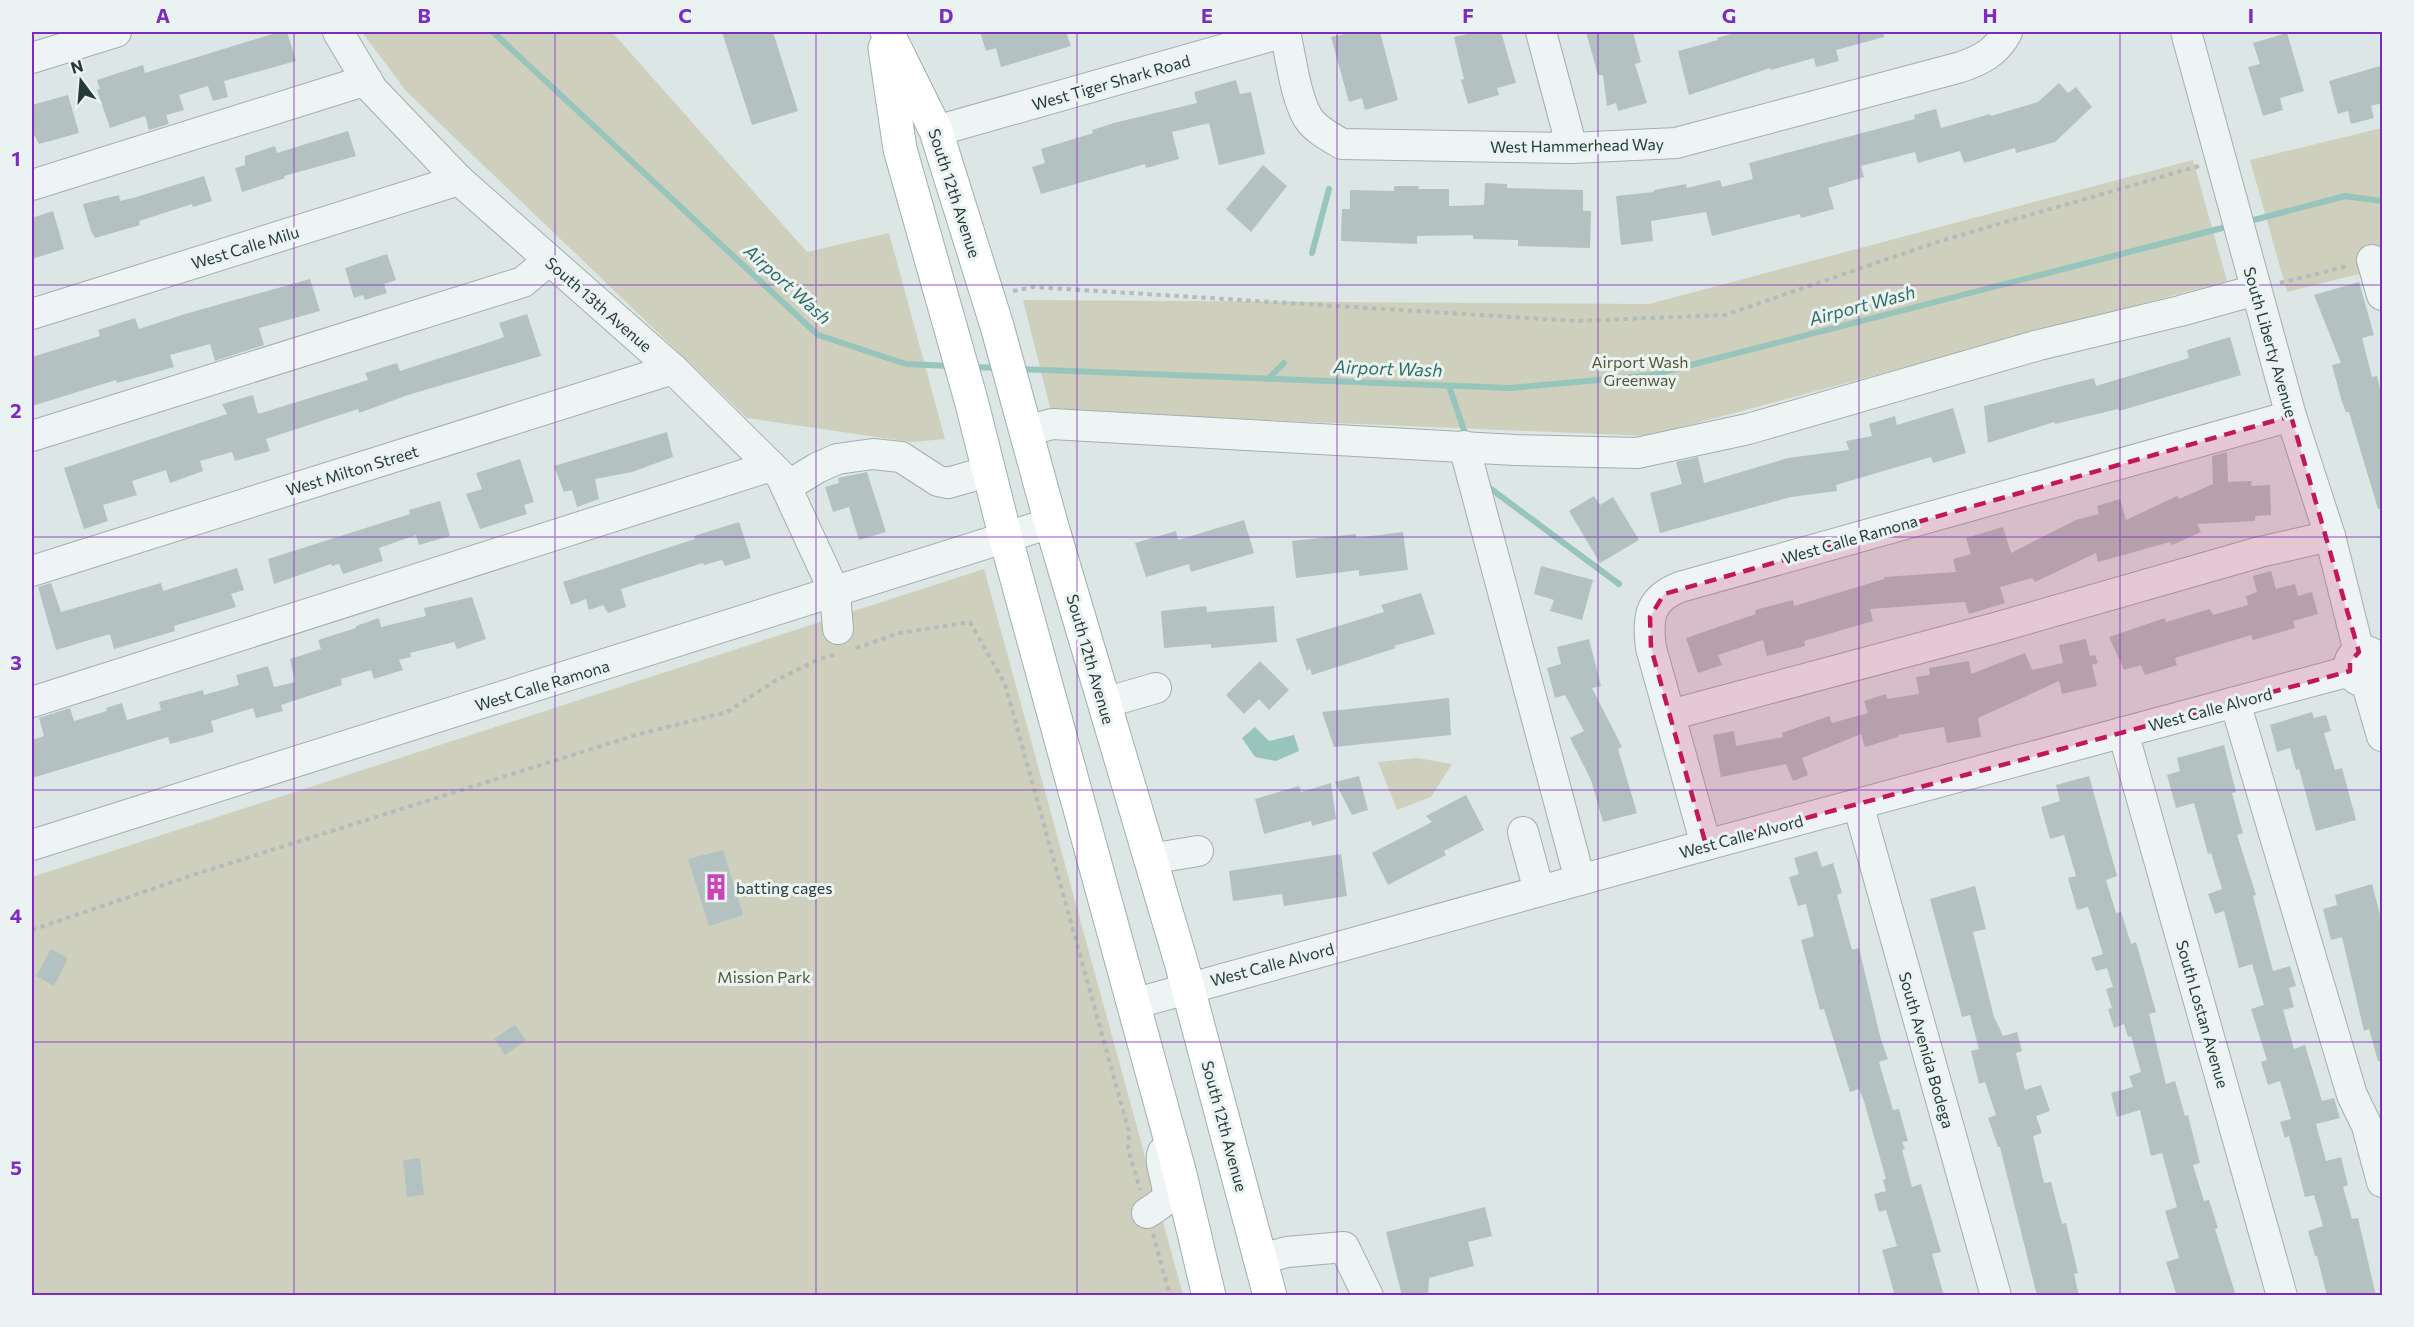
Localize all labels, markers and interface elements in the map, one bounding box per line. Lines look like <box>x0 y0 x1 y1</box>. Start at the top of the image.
text: A <box>156 3 170 27</box>
text: B <box>417 3 431 27</box>
text: C <box>678 3 692 27</box>
text: D <box>939 3 953 27</box>
text: E <box>1201 3 1213 27</box>
text: F <box>1462 3 1474 27</box>
text: G <box>1722 3 1736 27</box>
text: H <box>1983 3 1998 27</box>
text: I <box>2248 3 2254 27</box>
street label: West Tiger Shark Road <box>1030 50 1192 114</box>
north arrow <box>51 51 111 111</box>
text: N <box>68 55 85 77</box>
street label: South 12th Avenue <box>925 126 985 260</box>
street label: West Hammerhead Way <box>1490 134 1664 156</box>
text: 1 <box>11 146 21 170</box>
street label: West Calle Milu <box>189 222 301 272</box>
water label: Airport Wash <box>739 239 836 329</box>
street label: South 13th Avenue <box>542 253 656 355</box>
street label: South Liberty Avenue <box>2240 265 2302 419</box>
water label: Airport Wash <box>1806 280 1918 330</box>
park label: Airport Wash Greenway <box>1592 352 1688 389</box>
water label: Airport Wash <box>1332 355 1443 381</box>
text: 2 <box>10 398 22 422</box>
street label: West Milton Street <box>283 441 421 499</box>
street label: West Calle Ramona <box>1780 511 1920 567</box>
street label: South 12th Avenue <box>1063 592 1119 726</box>
text: 3 <box>10 650 22 674</box>
street label: West Calle Ramona <box>472 656 612 714</box>
street label: West Calle Alvord <box>2146 683 2274 735</box>
street label: West Calle Alvord <box>1677 810 1805 862</box>
building icon: batting cages <box>701 872 731 902</box>
place label: batting cages <box>736 878 832 897</box>
text: 4 <box>10 903 22 927</box>
street label: West Calle Alvord <box>1208 938 1336 990</box>
street label: South Lostan Avenue <box>2173 938 2233 1090</box>
park label: Mission Park <box>717 967 811 986</box>
street label: South Avenida Bodega <box>1896 970 1958 1130</box>
street label: South 12th Avenue <box>1198 1059 1252 1193</box>
text: 5 <box>10 1155 22 1179</box>

